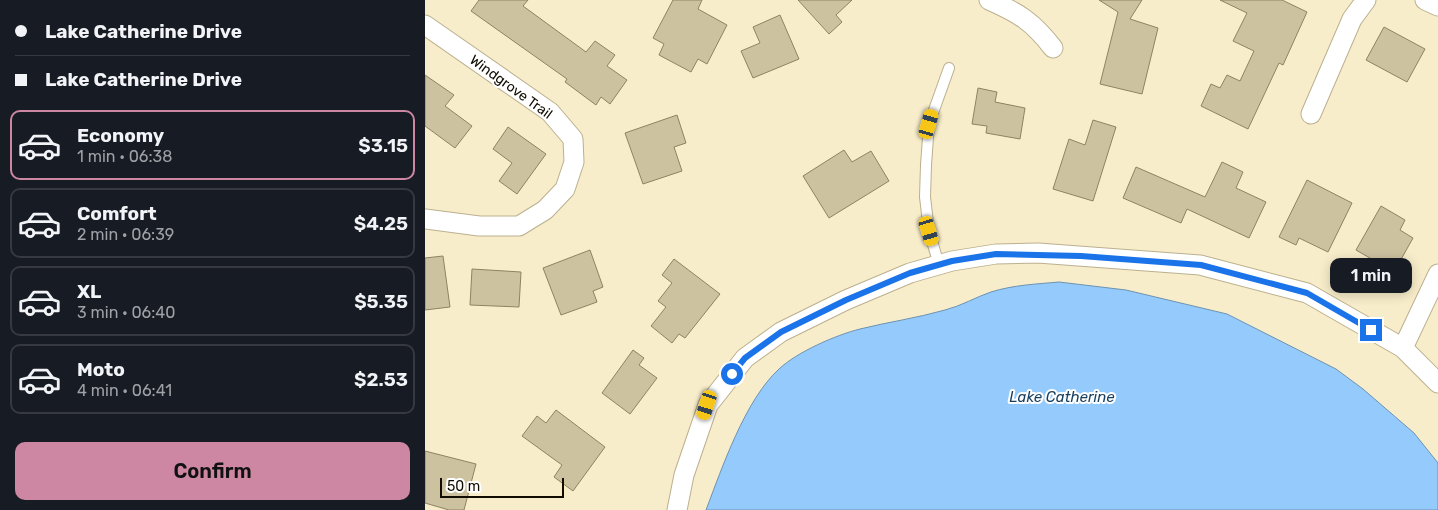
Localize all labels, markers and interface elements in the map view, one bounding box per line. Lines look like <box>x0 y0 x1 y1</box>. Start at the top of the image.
text: Lake Catherine Drive <box>45 20 242 43</box>
street label: Windgrove Trail <box>466 51 556 123</box>
text: Lake Catherine Drive <box>45 68 242 91</box>
car <box>917 108 940 140</box>
icon: car <box>17 123 62 168</box>
text: Economy <box>77 124 164 147</box>
text: $3.15 <box>358 134 408 157</box>
text: 1 min · 06:38 <box>77 147 172 166</box>
icon: car <box>17 201 62 246</box>
text: Comfort <box>77 202 157 225</box>
text: $4.25 <box>354 212 408 235</box>
car <box>917 214 940 248</box>
text: 2 min · 06:39 <box>77 225 174 244</box>
callout: 1 min <box>1330 258 1412 292</box>
text: 1 min <box>1351 266 1391 285</box>
icon: car <box>17 279 62 324</box>
text: XL <box>77 280 101 303</box>
text: $5.35 <box>354 290 408 313</box>
text: 3 min · 06:40 <box>77 303 175 322</box>
route end <box>1360 319 1382 341</box>
icon: car <box>17 357 62 402</box>
text: Moto <box>77 358 125 381</box>
route start <box>721 363 743 385</box>
text: $2.53 <box>354 368 408 391</box>
text: 4 min · 06:41 <box>77 381 172 400</box>
car <box>695 388 718 422</box>
water label: Lake Catherine <box>1009 388 1115 406</box>
button: Confirm <box>15 442 410 500</box>
scale bar <box>440 475 564 498</box>
text: 50 m <box>447 478 480 495</box>

